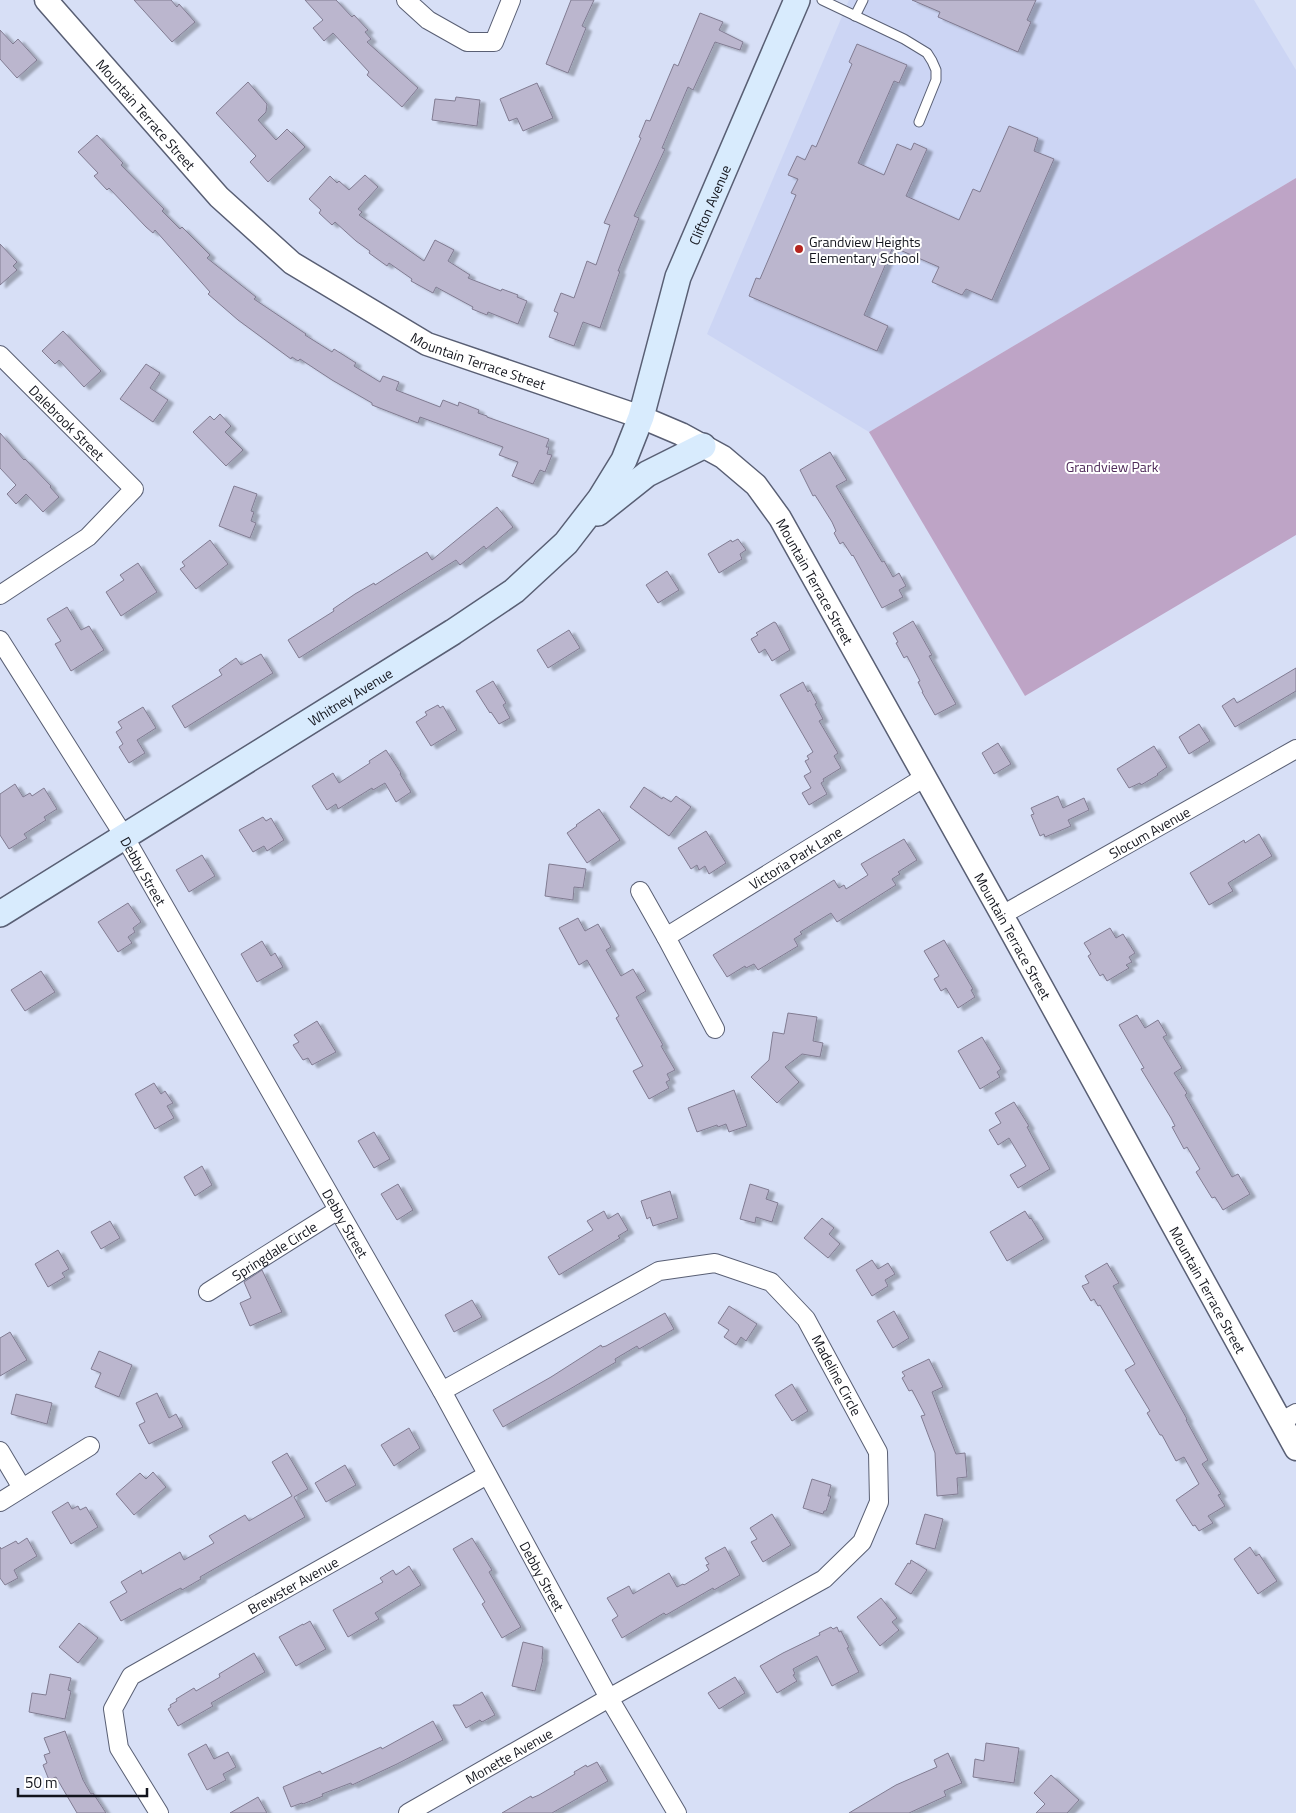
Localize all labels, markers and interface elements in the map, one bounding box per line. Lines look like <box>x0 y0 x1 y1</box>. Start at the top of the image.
street label: Mountain Terrace Street <box>92 54 201 175</box>
street label: Clifton Avenue <box>683 161 736 248</box>
place label: Grandview Heights Elementary School <box>809 231 921 268</box>
marker: Grandview Heights Elementary School <box>793 243 805 255</box>
street label: Mountain Terrace Street <box>407 326 549 394</box>
street label: Dalebrook Street <box>25 380 110 465</box>
park label: Grandview Park <box>1066 456 1159 477</box>
street label: Mountain Terrace Street <box>772 514 859 648</box>
street label: Whitney Avenue <box>303 662 396 731</box>
street label: Slocum Avenue <box>1105 801 1194 863</box>
street label: Victoria Park Lane <box>745 820 846 894</box>
street label: Debby Street <box>116 832 172 909</box>
street label: Mountain Terrace Street <box>970 869 1057 1003</box>
street label: Debby Street <box>318 1185 374 1262</box>
street label: Springdale Circle <box>227 1216 321 1285</box>
street label: Mountain Terrace Street <box>1165 1222 1252 1357</box>
street label: Madeline Circle <box>807 1331 867 1419</box>
street label: Debby Street <box>515 1537 570 1615</box>
street label: Brewster Avenue <box>243 1551 342 1619</box>
street label: Monette Avenue <box>461 1722 556 1789</box>
scale bar <box>18 1766 146 1798</box>
text: 50 m <box>25 1771 58 1794</box>

